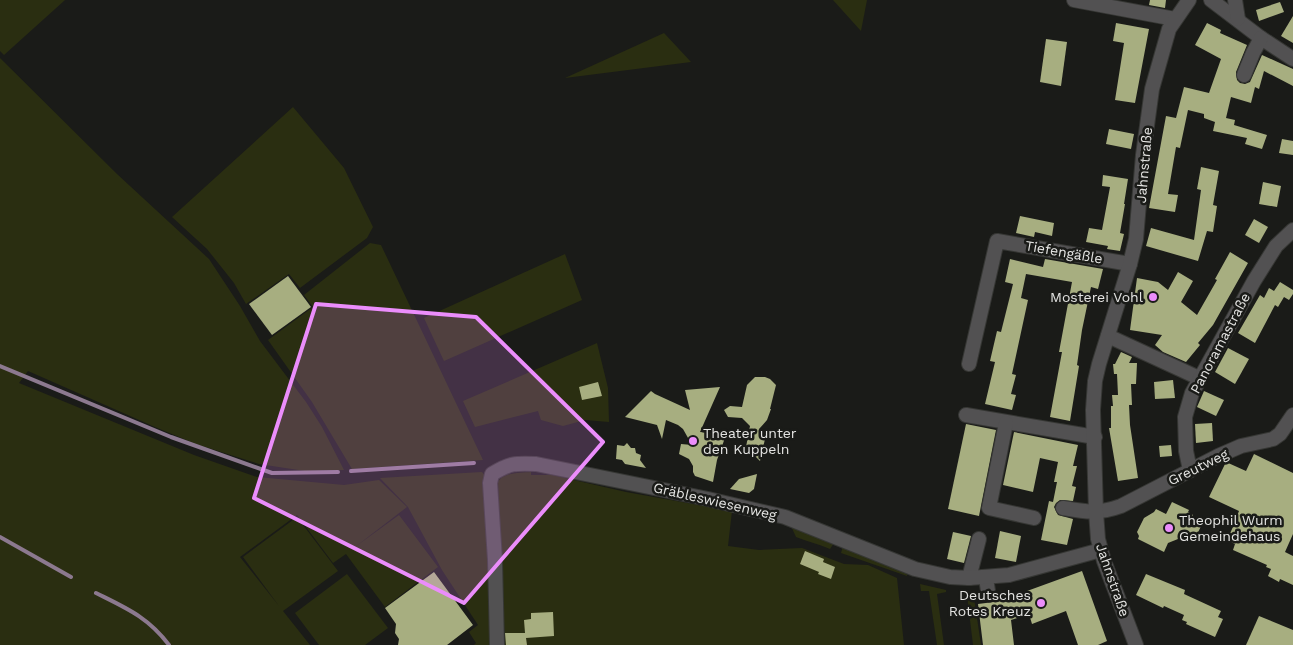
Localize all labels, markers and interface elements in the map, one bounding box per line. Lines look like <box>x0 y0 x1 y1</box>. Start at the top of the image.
street label: Jahnstraße <box>1133 126 1155 204</box>
street label: Tiefengäßle <box>1024 237 1104 267</box>
place label: Mosterei Vohl <box>1050 289 1144 305</box>
street label: Panoramastraße <box>1187 290 1253 396</box>
marker: Mosterei Vohl <box>1147 291 1159 303</box>
place label: Theater unter den Kuppeln <box>703 425 797 457</box>
marker: Theater unter den Kuppeln <box>687 435 699 447</box>
street label: Greutweg <box>1165 445 1231 488</box>
street label: Gräbleswiesenweg <box>652 479 779 523</box>
place label: Theophil Wurm Gemeindehaus <box>1179 512 1283 544</box>
marker: Theophil Wurm Gemeindehaus <box>1163 522 1175 534</box>
street label: Jahnstraße <box>1093 541 1133 619</box>
place label: Deutsches Rotes Kreuz <box>949 587 1031 619</box>
marker: Deutsches Rotes Kreuz <box>1035 597 1047 609</box>

